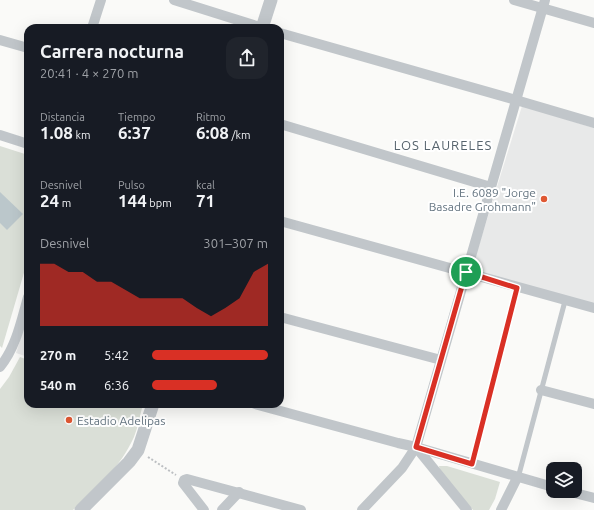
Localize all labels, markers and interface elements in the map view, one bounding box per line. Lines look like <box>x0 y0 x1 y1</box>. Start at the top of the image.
button: share <box>226 37 268 79</box>
text: Carrera nocturna <box>40 41 184 61</box>
text: 20:41 · 4 × 270 m <box>40 66 139 80</box>
text: Distancia <box>40 111 85 123</box>
text: Tiempo <box>118 111 155 123</box>
text: Ritmo <box>196 111 226 123</box>
text: 1.08 <box>40 123 73 142</box>
text: 6:37 <box>118 123 151 142</box>
text: 6:08 <box>196 123 229 142</box>
text: km <box>73 129 91 141</box>
text: /km <box>229 129 251 141</box>
district label: LOS LAURELES <box>394 138 492 152</box>
text: Desnivel <box>40 179 82 191</box>
text: Pulso <box>118 179 145 191</box>
text: kcal <box>196 179 215 191</box>
place label: I.E. 6089 "Jorge Basadre Grohmann" <box>429 186 536 213</box>
text: 24 <box>40 191 59 210</box>
text: 144 <box>118 191 147 210</box>
text: 71 <box>196 191 215 210</box>
marker: I.E. 6089 "Jorge Basadre Grohmann" <box>539 194 549 204</box>
text: m <box>59 197 71 209</box>
text: bpm <box>147 197 172 209</box>
text: Desnivel <box>40 236 89 250</box>
text: 301–307 m <box>203 236 268 250</box>
pin <box>449 255 483 289</box>
icon: arrive <box>455 261 477 283</box>
text: 270 m <box>40 348 76 362</box>
text: 5:42 <box>104 348 129 362</box>
text: 540 m <box>40 378 76 392</box>
text: 6:36 <box>104 378 129 392</box>
place label: Estadio Adelipas <box>77 414 165 427</box>
marker: Estadio Adelipas <box>64 415 74 425</box>
map controls <box>546 462 582 498</box>
button: layers <box>546 462 582 498</box>

